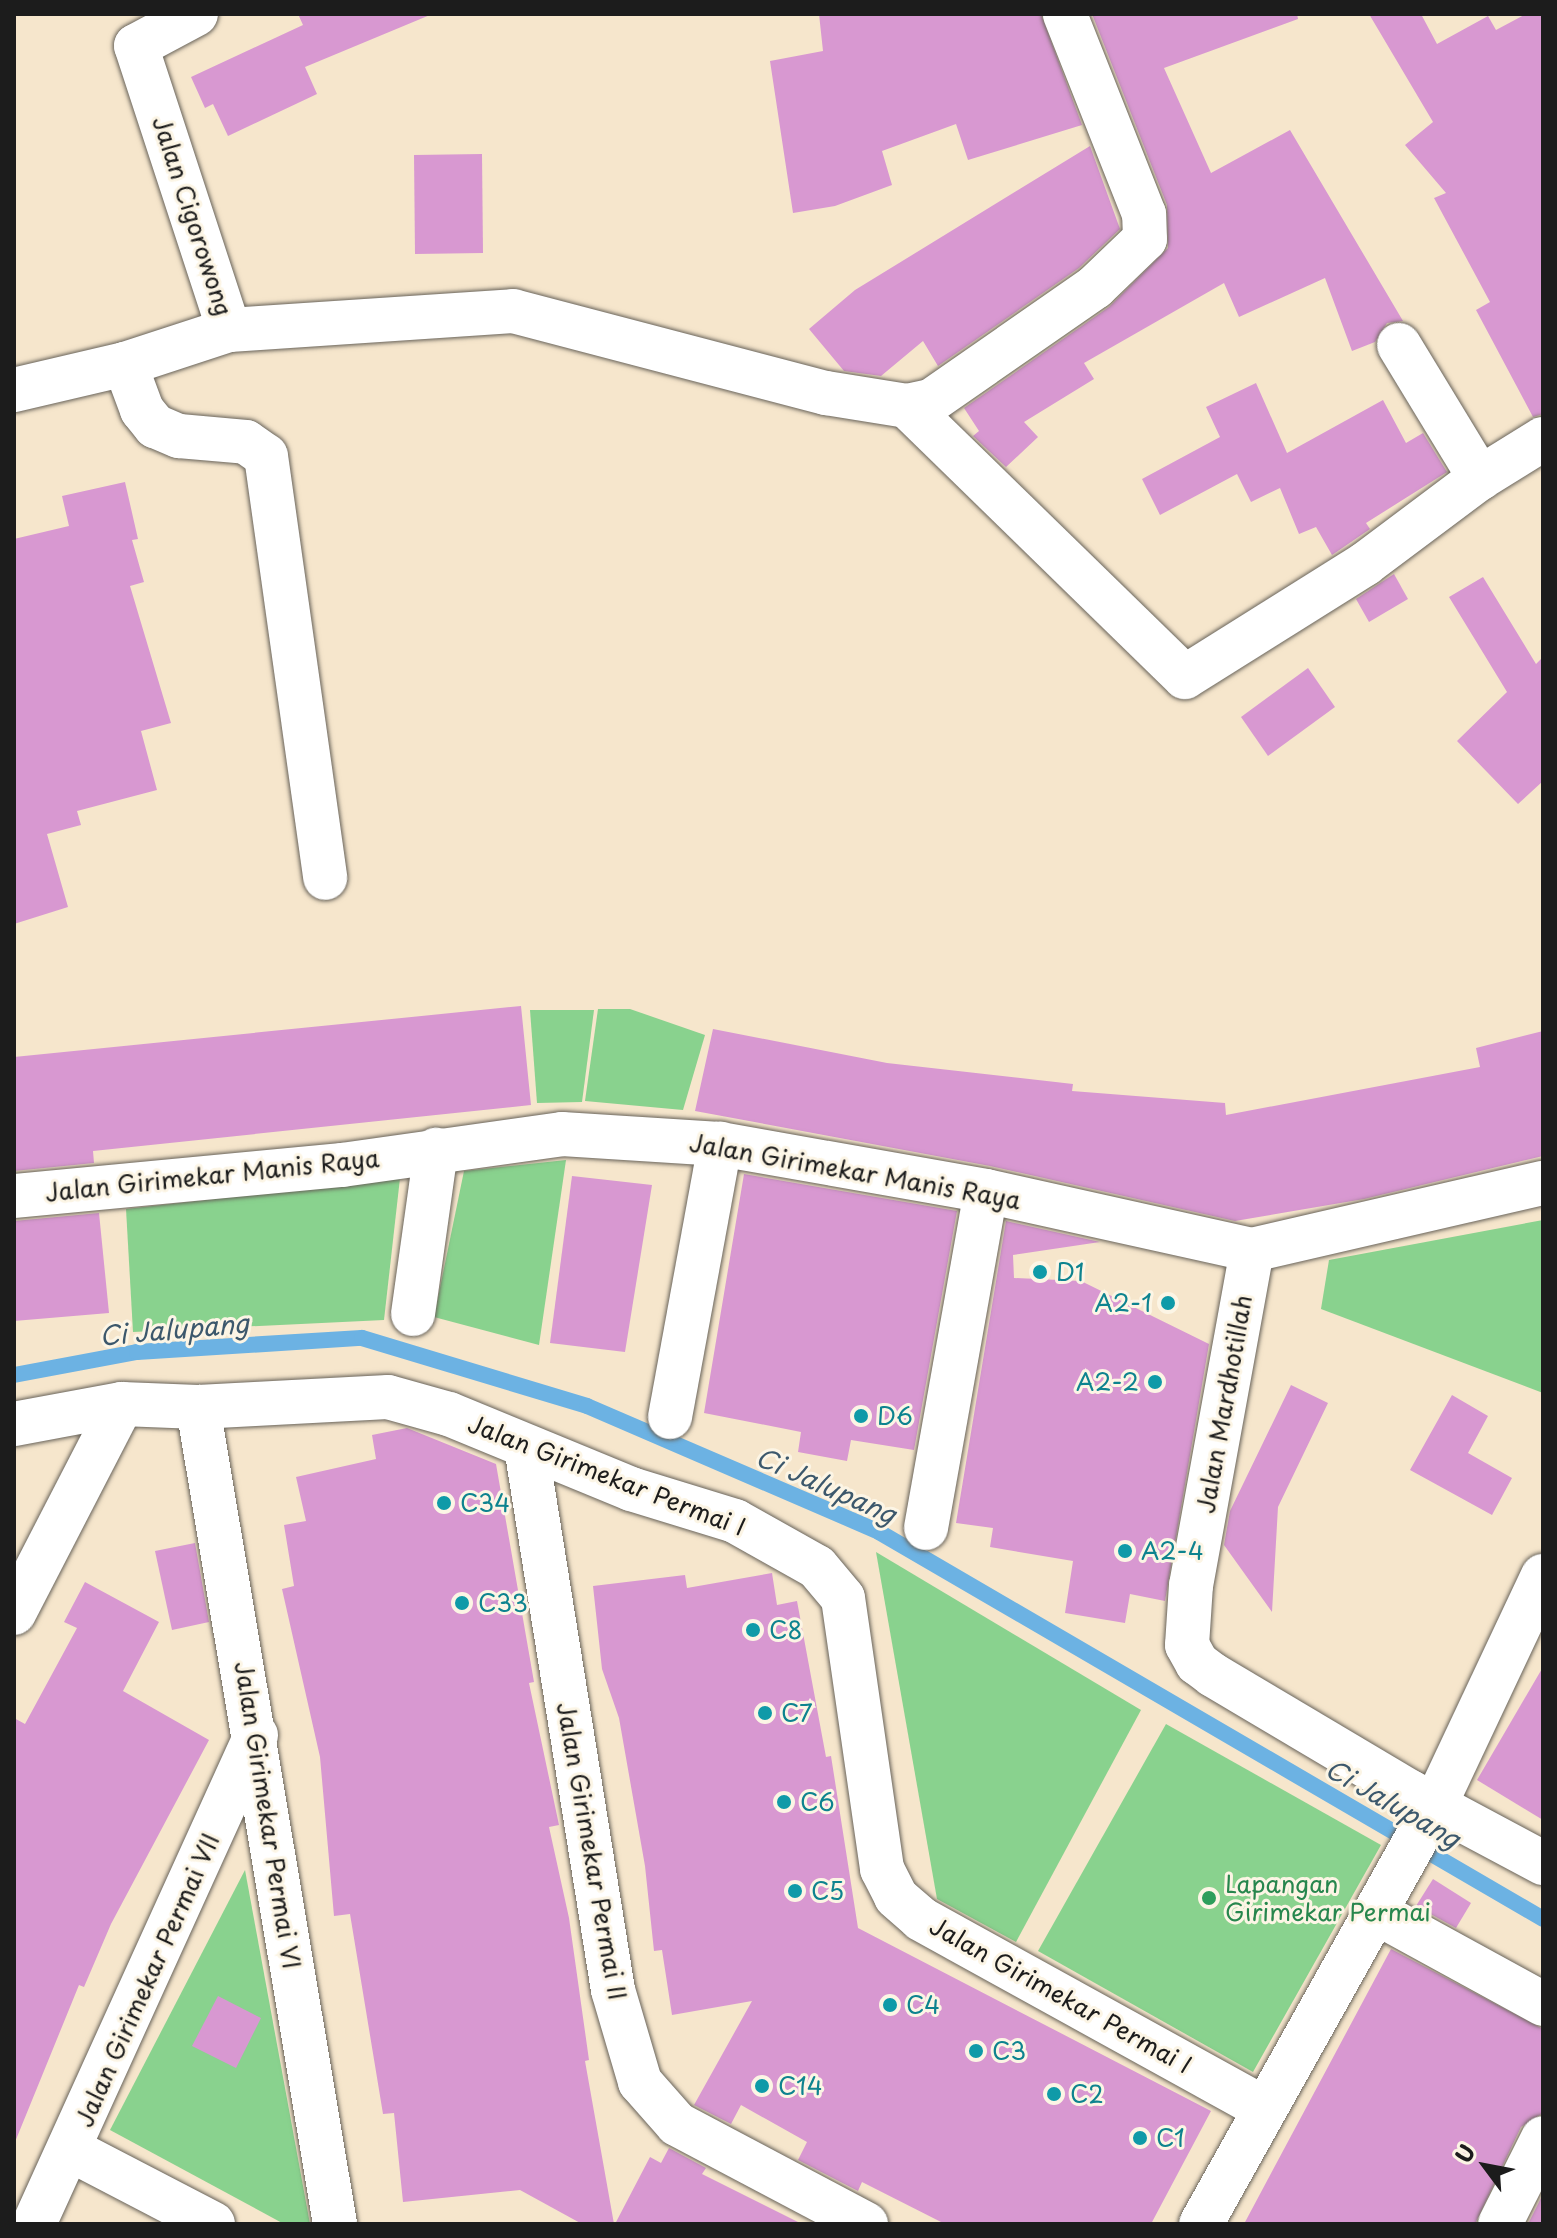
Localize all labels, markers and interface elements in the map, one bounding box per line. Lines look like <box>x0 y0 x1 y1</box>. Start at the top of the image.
street label: Jalan Cigorowong <box>147 112 239 320</box>
street label: Jalan Girimekar Manis Raya <box>687 1128 1023 1214</box>
street label: Jalan Girimekar Manis Raya <box>43 1143 381 1207</box>
place label: D1 <box>1056 1258 1084 1286</box>
marker: D1 <box>1031 1263 1049 1281</box>
place label: A2-1 <box>1095 1289 1152 1317</box>
street label: Jalan Mardhotillah <box>1191 1293 1257 1515</box>
marker: A2-1 <box>1159 1294 1177 1312</box>
water label: Ci Jalupang <box>97 1307 251 1351</box>
place label: A2-2 <box>1076 1368 1139 1396</box>
marker: A2-2 <box>1146 1373 1164 1391</box>
place label: D6 <box>877 1402 913 1430</box>
marker: D6 <box>852 1407 870 1425</box>
street label: Jalan Girimekar Permai I <box>463 1408 751 1542</box>
water label: Ci Jalupang <box>751 1440 901 1530</box>
place label: C34 <box>460 1489 510 1517</box>
marker: C34 <box>435 1494 453 1512</box>
place label: A2-4 <box>1141 1537 1204 1565</box>
marker: A2-4 <box>1116 1542 1134 1560</box>
place label: C33 <box>478 1589 528 1617</box>
marker: C33 <box>453 1594 471 1612</box>
place label: C8 <box>769 1616 802 1644</box>
marker: C8 <box>744 1621 762 1639</box>
street label: Jalan Girimekar Permai VI <box>229 1658 307 1972</box>
street label: Jalan Girimekar Permai II <box>551 1699 633 2003</box>
place label: C7 <box>781 1699 813 1727</box>
marker: C7 <box>756 1704 774 1722</box>
water label: Ci Jalupang <box>1320 1752 1466 1854</box>
place label: C6 <box>800 1788 835 1816</box>
marker: C6 <box>775 1793 793 1811</box>
street label: Jalan Girimekar Permai VII <box>69 1828 225 2132</box>
place label: Lapangan Girimekar Permai <box>1225 1870 1434 1926</box>
place label: C5 <box>811 1877 844 1905</box>
marker: C5 <box>786 1882 804 1900</box>
marker: Lapangan Girimekar Permai <box>1200 1889 1218 1907</box>
street label: Jalan Girimekar Permai I <box>924 1910 1198 2080</box>
place label: C4 <box>906 1991 940 2019</box>
marker: C4 <box>881 1996 899 2014</box>
place label: C3 <box>992 2037 1026 2065</box>
marker: C3 <box>967 2042 985 2060</box>
place label: C14 <box>778 2072 823 2100</box>
marker: C14 <box>753 2077 771 2095</box>
place label: C2 <box>1070 2080 1104 2108</box>
marker: C2 <box>1045 2085 1063 2103</box>
place label: C1 <box>1156 2124 1185 2152</box>
north arrow <box>1445 2126 1525 2206</box>
marker: C1 <box>1131 2129 1149 2147</box>
text: U <box>1446 2137 1483 2169</box>

